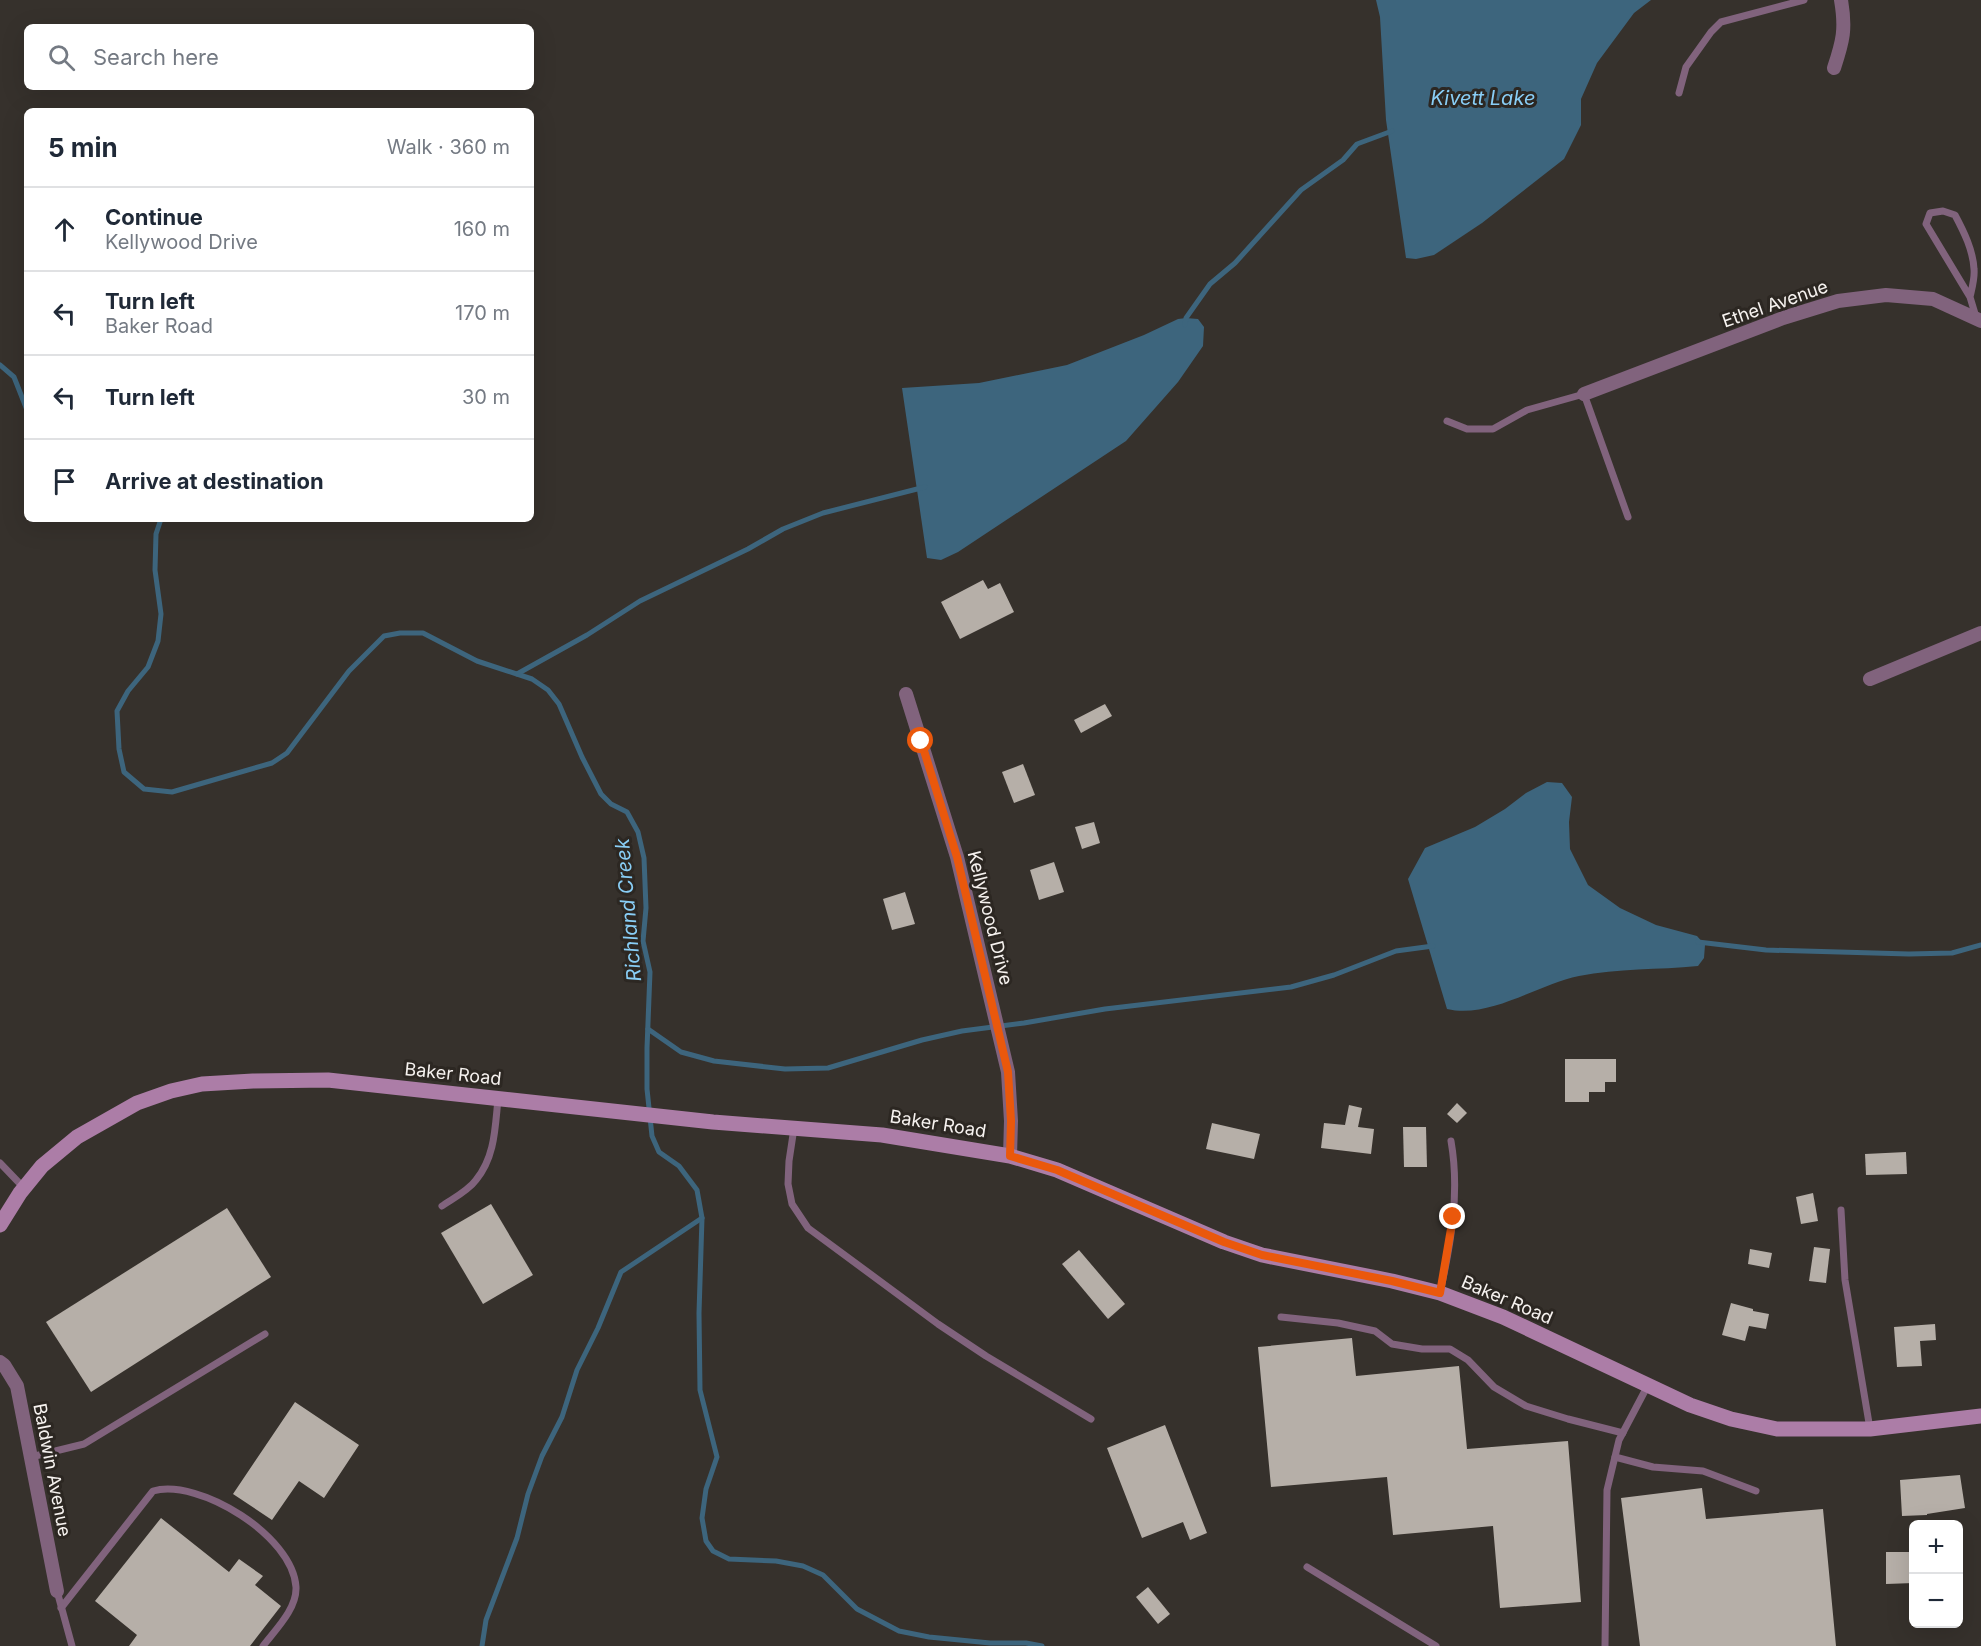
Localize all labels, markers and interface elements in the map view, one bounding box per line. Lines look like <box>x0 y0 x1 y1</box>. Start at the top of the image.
search box <box>24 24 534 90</box>
icon: search <box>45 41 78 74</box>
text: Search here <box>93 44 219 70</box>
water label: Kivett Lake <box>1431 86 1535 110</box>
text: 5 min <box>48 132 118 163</box>
text: Walk · 360 m <box>387 135 510 159</box>
text: Continue <box>105 204 203 230</box>
icon: ahead <box>48 213 81 246</box>
text: 160 m <box>454 217 510 241</box>
text: Kellywood Drive <box>105 230 258 254</box>
street label: Ethel Avenue <box>1719 276 1830 331</box>
text: Turn left <box>105 288 195 314</box>
icon: left <box>48 297 81 330</box>
text: 170 m <box>455 301 510 325</box>
text: Baker Road <box>105 314 213 338</box>
icon: left <box>48 381 81 414</box>
text: Turn left <box>105 384 195 410</box>
text: 30 m <box>462 385 510 409</box>
icon: arrive <box>48 465 81 498</box>
text: Arrive at destination <box>105 468 324 494</box>
route start <box>907 727 933 753</box>
water label: Richland Creek <box>610 836 646 983</box>
street label: Kellywood Drive <box>964 849 1017 987</box>
street label: Baker Road <box>404 1058 502 1089</box>
street label: Baker Road <box>888 1106 988 1141</box>
route end <box>1439 1203 1465 1229</box>
street label: Baker Road <box>1458 1271 1556 1328</box>
street label: Baldwin Avenue <box>29 1402 76 1538</box>
map controls <box>1909 1520 1963 1628</box>
button: + <box>1909 1520 1963 1574</box>
button: − <box>1909 1574 1963 1628</box>

